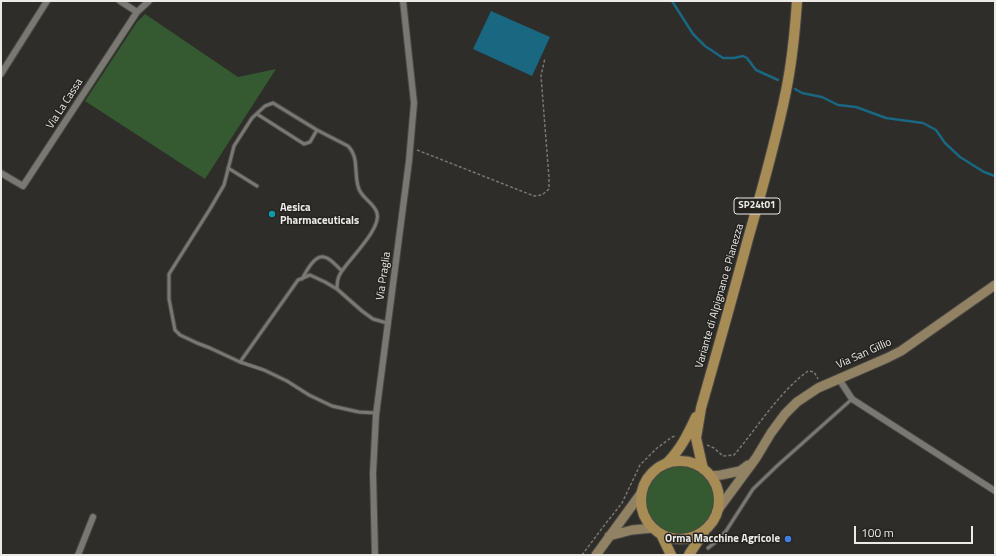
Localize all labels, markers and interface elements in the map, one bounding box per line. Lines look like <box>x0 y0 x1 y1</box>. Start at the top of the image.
street label: Via La Cassa <box>44 76 86 132</box>
road number: SP24t01 <box>734 198 780 214</box>
place label: Aesica Pharmaceuticals <box>280 201 359 227</box>
marker: Aesica Pharmaceuticals <box>267 209 277 219</box>
street label: Variante di Alpignano e Pianezza <box>693 222 747 370</box>
street label: Via Praglia <box>374 251 394 301</box>
street label: Via San Gillio <box>834 336 894 372</box>
scale bar <box>856 518 975 544</box>
text: 100 m <box>861 523 894 542</box>
place label: Orma Macchine Agricole <box>665 532 780 546</box>
marker: Orma Macchine Agricole <box>783 534 793 544</box>

